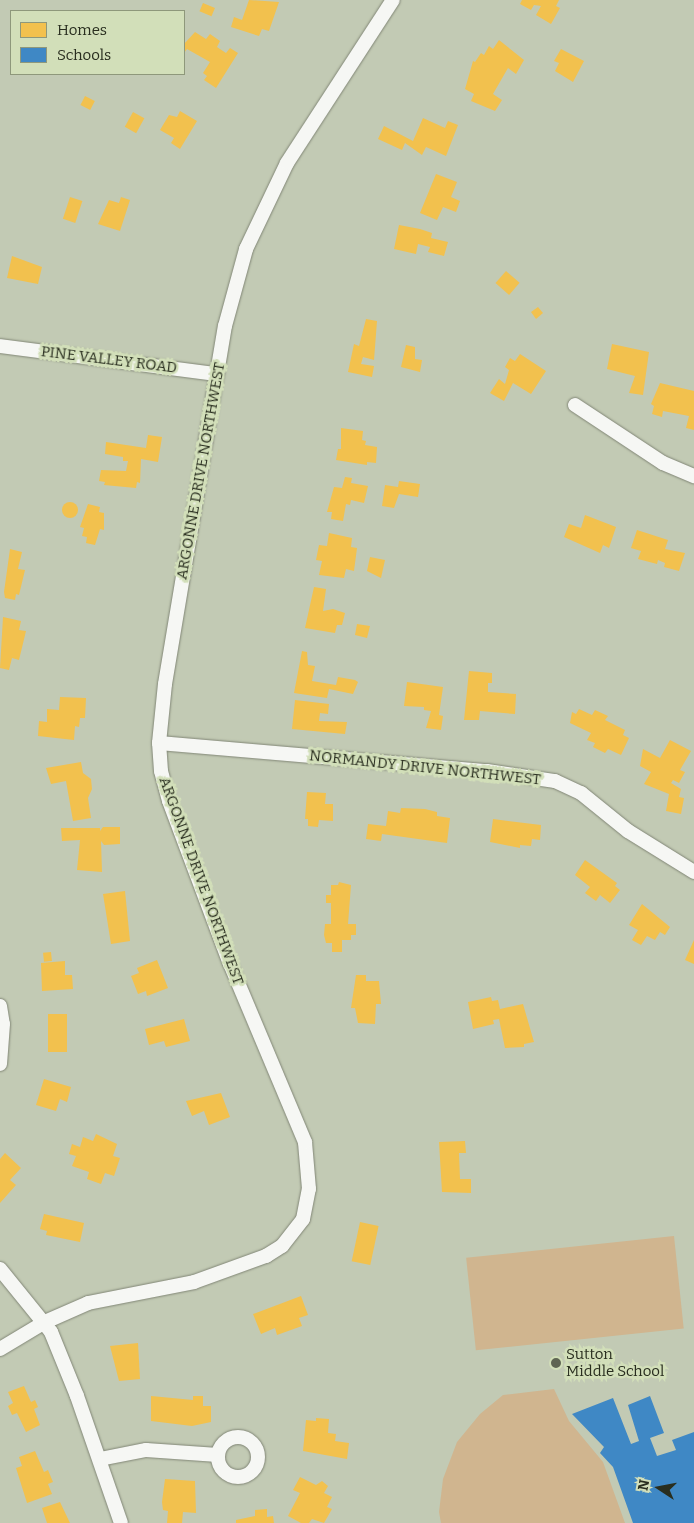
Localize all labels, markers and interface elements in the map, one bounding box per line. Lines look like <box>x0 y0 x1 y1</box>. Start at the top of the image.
legend <box>10 10 185 75</box>
text: Homes <box>57 21 107 39</box>
text: Schools <box>57 46 111 64</box>
street label: PINE VALLEY ROAD <box>40 343 178 377</box>
street label: ARGONNE DRIVE NORTHWEST <box>173 361 229 581</box>
street label: NORMANDY DRIVE NORTHWEST <box>308 747 542 789</box>
street label: ARGONNE DRIVE NORTHWEST <box>155 774 247 988</box>
place label: Sutton Middle School <box>566 1345 664 1380</box>
marker: Sutton Middle School <box>550 1357 562 1369</box>
north arrow <box>634 1463 684 1513</box>
text: N <box>634 1478 653 1492</box>

